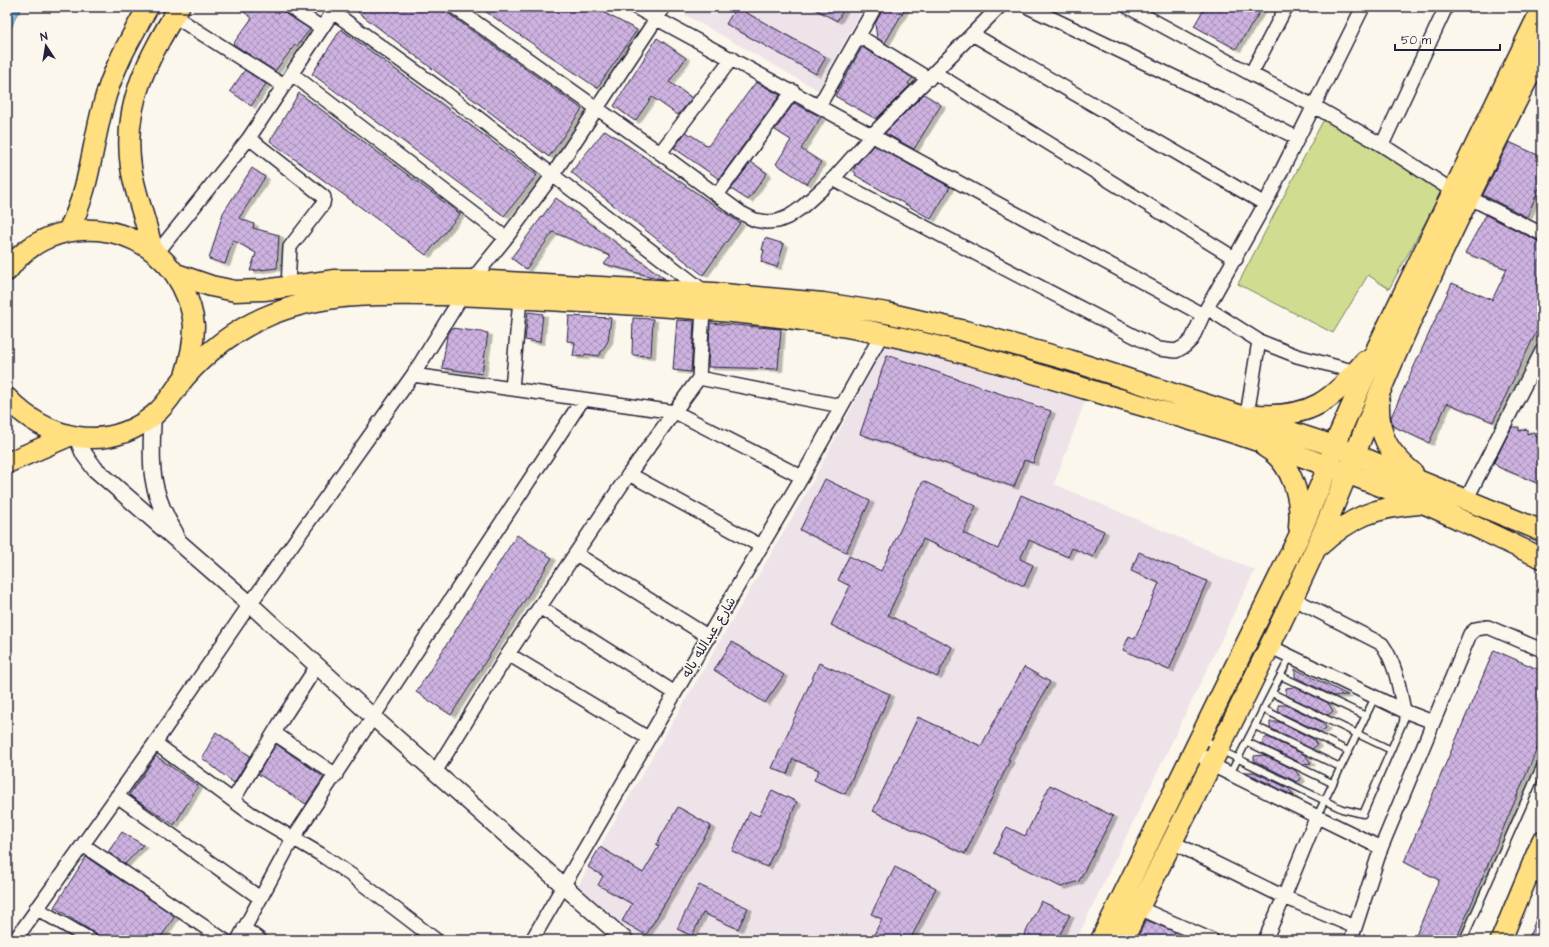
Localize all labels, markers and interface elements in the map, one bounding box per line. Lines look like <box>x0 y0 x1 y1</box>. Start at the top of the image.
north arrow <box>26 26 66 66</box>
scale bar <box>1395 26 1500 52</box>
text: N <box>39 29 49 45</box>
text: 50 m <box>1401 32 1432 49</box>
street label: شارع عبدالله باله <box>678 594 740 681</box>

